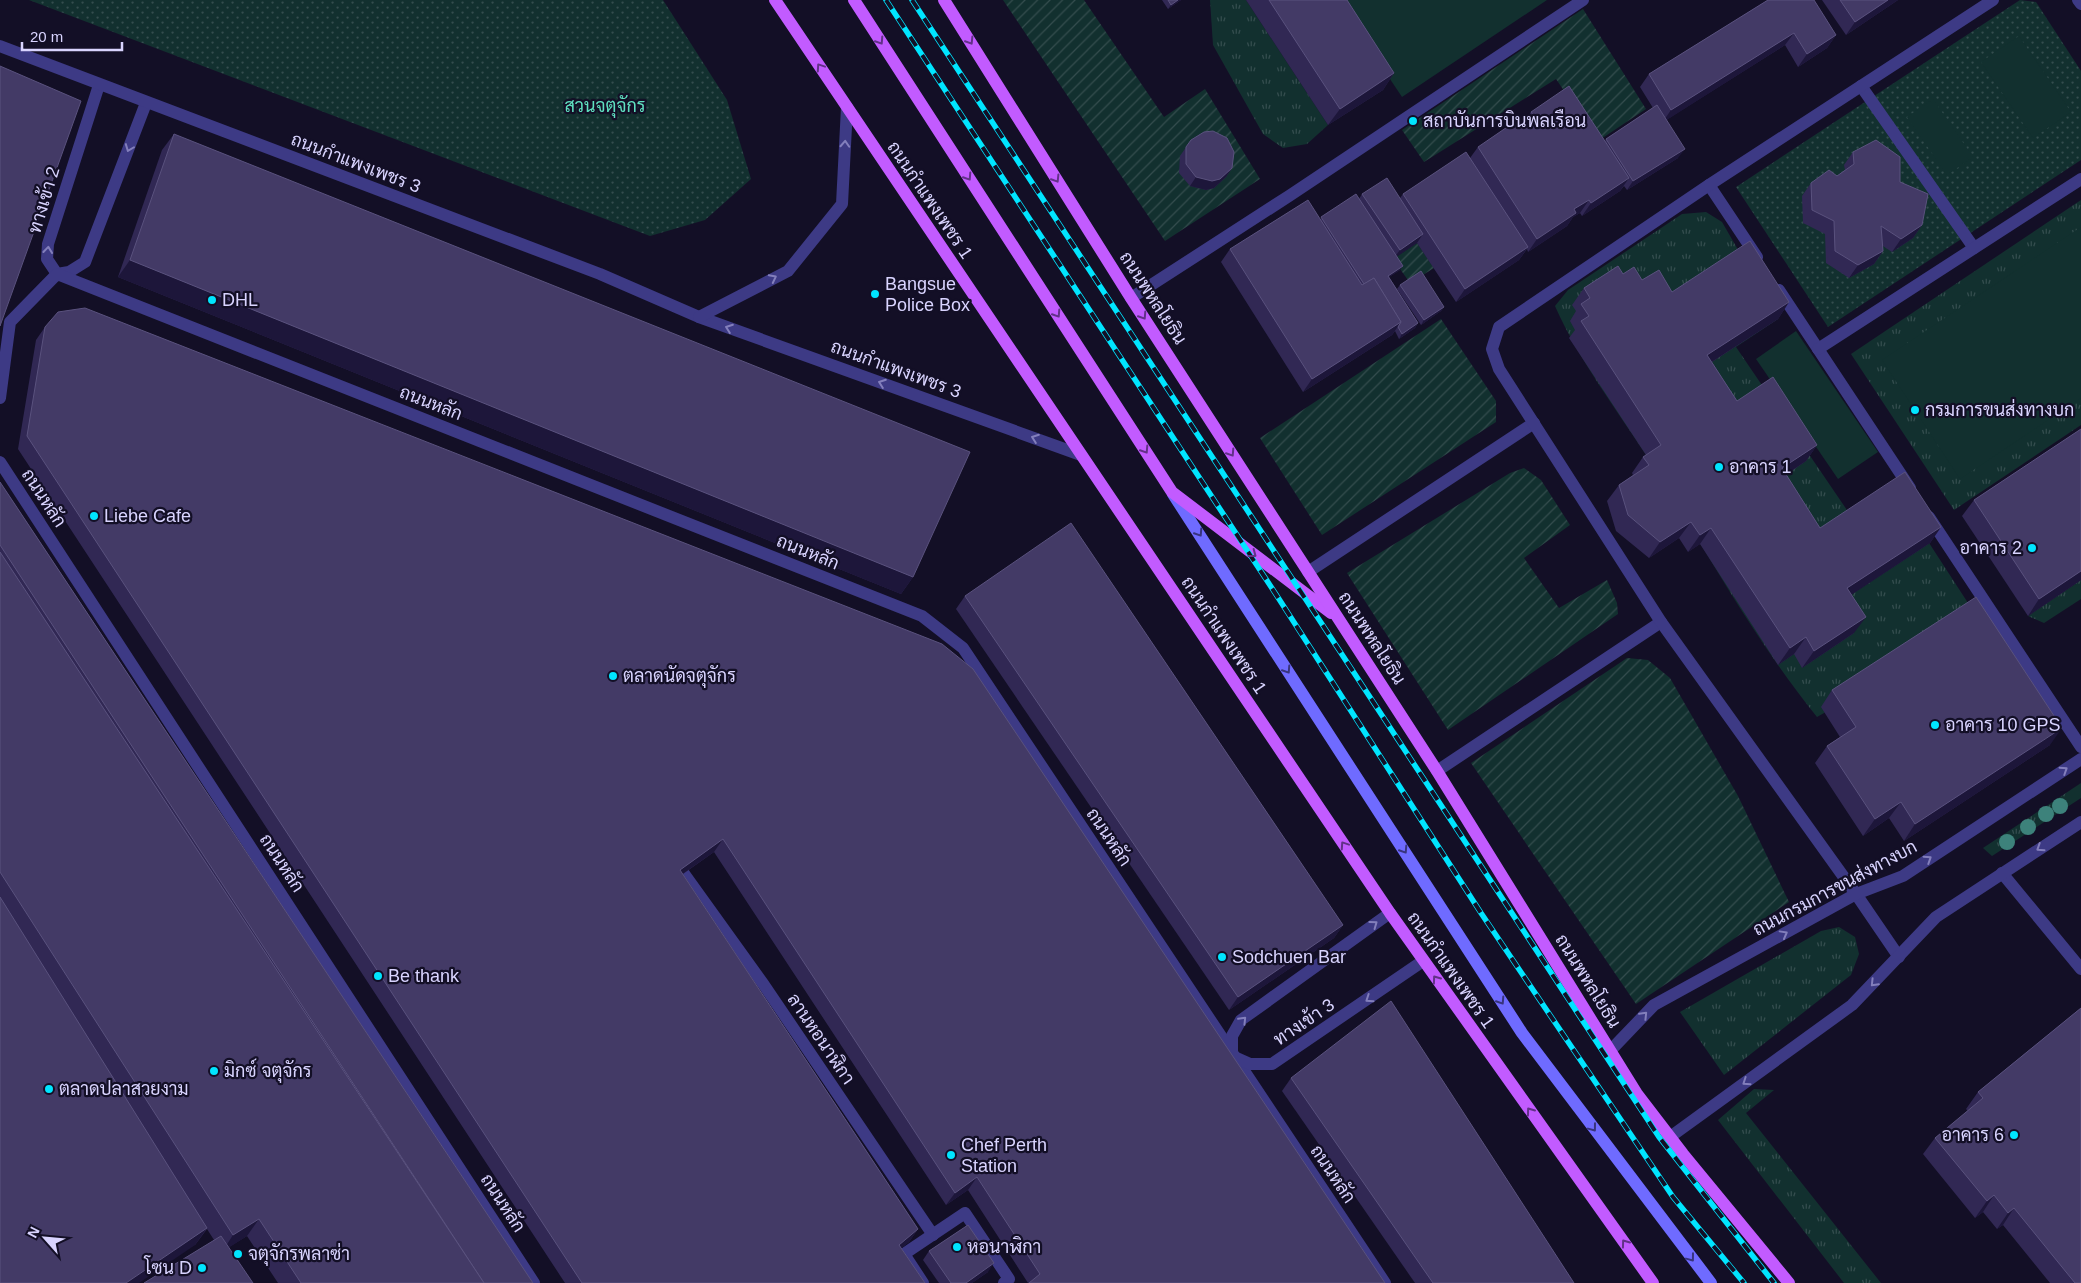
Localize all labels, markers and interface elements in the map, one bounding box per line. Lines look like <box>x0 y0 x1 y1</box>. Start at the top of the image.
scale bar <box>22 20 122 52</box>
text: 20 m <box>30 28 63 45</box>
one-way arrow <box>874 35 883 45</box>
one-way arrow <box>963 36 973 45</box>
one-way arrow <box>817 63 826 72</box>
park label: สวนจตุจักร <box>564 95 646 118</box>
place label: สถาบันการบินพลเรือน <box>1423 109 1586 131</box>
marker: สถาบันการบินพลเรือน <box>1407 115 1419 127</box>
street label: ถนนกำแพงเพชร 3 <box>288 129 424 197</box>
street label: ถนนกำแพงเพชร 1 <box>883 138 977 262</box>
one-way arrow <box>840 140 851 148</box>
one-way arrow <box>124 144 134 152</box>
street label: ทางเข้า 2 <box>22 164 64 236</box>
one-way arrow <box>962 172 972 181</box>
one-way arrow <box>1050 173 1060 182</box>
one-way arrow <box>42 246 53 254</box>
street label: ถนนพหลโยธิน <box>1116 246 1193 348</box>
one-way arrow <box>768 274 777 284</box>
place label: Bangsue Police Box <box>885 274 970 315</box>
marker: Bangsue Police Box <box>869 288 881 300</box>
place label: DHL <box>222 290 258 310</box>
marker: DHL <box>206 294 218 306</box>
one-way arrow <box>1050 309 1060 318</box>
one-way arrow <box>1137 310 1146 320</box>
one-way arrow <box>726 324 734 334</box>
street label: ถนนกำแพงเพชร 3 <box>828 336 964 402</box>
one-way arrow <box>878 379 887 389</box>
street label: ถนนหลัก <box>397 381 466 424</box>
place label: กรมการขนส่งทางบก <box>1925 398 2074 420</box>
marker: กรมการขนส่งทางบก <box>1909 404 1921 416</box>
one-way arrow <box>1031 434 1040 444</box>
one-way arrow <box>1139 445 1148 454</box>
one-way arrow <box>1225 447 1235 456</box>
place label: อาคาร 1 <box>1729 457 1792 477</box>
marker: อาคาร 1 <box>1713 461 1725 473</box>
street label: ถนนหลัก <box>18 464 71 531</box>
place label: Liebe Cafe <box>104 506 191 526</box>
marker: Liebe Cafe <box>88 510 100 522</box>
one-way arrow <box>1192 528 1202 537</box>
street label: ถนนหลัก <box>774 530 843 574</box>
place label: อาคาร 2 <box>1959 538 2022 558</box>
marker: อาคาร 2 <box>2026 542 2038 554</box>
one-way arrow <box>1247 548 1256 556</box>
street label: ถนนกำแพงเพชร 1 <box>1177 573 1271 697</box>
street label: ถนนพหลโยธิน <box>1335 586 1412 688</box>
one-way arrow <box>1281 664 1290 673</box>
place label: ตลาดนัดจตุจักร <box>623 665 736 688</box>
marker: ตลาดนัดจตุจักร <box>607 670 619 682</box>
place label: อาคาร 10 GPS <box>1945 715 2061 735</box>
marker: อาคาร 10 GPS <box>1929 719 1941 731</box>
one-way arrow <box>2059 767 2068 777</box>
street label: ถนนหลัก <box>1082 804 1136 870</box>
street label: ถนนหลัก <box>256 829 309 896</box>
street label: ถนนกรมการขนส่งทางบก <box>1749 834 1920 940</box>
one-way arrow <box>1341 841 1350 850</box>
one-way arrow <box>2037 842 2046 852</box>
one-way arrow <box>1397 845 1407 854</box>
one-way arrow <box>1922 856 1931 866</box>
street label: ถนนกำแพงเพชร 1 <box>1403 908 1499 1032</box>
one-way arrow <box>1368 922 1377 930</box>
street label: ถนนพหลโยธิน <box>1551 929 1627 1031</box>
one-way arrow <box>1778 930 1787 940</box>
place label: Sodchuen Bar <box>1232 947 1346 967</box>
marker: Sodchuen Bar <box>1216 951 1228 963</box>
place label: Be thank <box>388 966 460 986</box>
marker: Be thank <box>372 970 384 982</box>
one-way arrow <box>1433 975 1442 985</box>
one-way arrow <box>1871 977 1880 986</box>
street label: ลานหอนาฬิกา <box>783 989 859 1088</box>
street label: ทางเข้า 3 <box>1269 993 1338 1050</box>
one-way arrow <box>1365 993 1374 1002</box>
one-way arrow <box>1495 996 1504 1005</box>
one-way arrow <box>1638 1012 1647 1021</box>
one-way arrow <box>1238 1017 1247 1026</box>
place label: มิกซ์ จตุจักร <box>224 1058 312 1083</box>
marker: มิกซ์ จตุจักร <box>208 1065 220 1077</box>
one-way arrow <box>1743 1076 1752 1086</box>
place label: ตลาดปลาสวยงาม <box>59 1079 189 1099</box>
marker: ตลาดปลาสวยงาม <box>43 1083 55 1095</box>
one-way arrow <box>1527 1107 1536 1117</box>
one-way arrow <box>1588 1122 1596 1131</box>
place label: อาคาร 6 <box>1941 1125 2004 1145</box>
marker: อาคาร 6 <box>2008 1129 2020 1141</box>
place label: Chef Perth Station <box>961 1135 1047 1176</box>
street label: ถนนหลัก <box>1306 1141 1360 1207</box>
marker: Chef Perth Station <box>945 1149 957 1161</box>
street label: ถนนหลัก <box>477 1169 530 1236</box>
north arrow <box>20 1213 70 1263</box>
text: N <box>24 1224 43 1240</box>
place label: หอนาฬิกา <box>967 1236 1041 1257</box>
one-way arrow <box>1622 1240 1630 1249</box>
marker: หอนาฬิกา <box>951 1241 963 1253</box>
place label: จตุจักรพลาซ่า <box>248 1242 350 1266</box>
marker: จตุจักรพลาซ่า <box>232 1248 244 1260</box>
one-way arrow <box>1686 1252 1694 1261</box>
place label: โซน D <box>144 1255 192 1278</box>
marker: โซน D <box>196 1262 208 1274</box>

